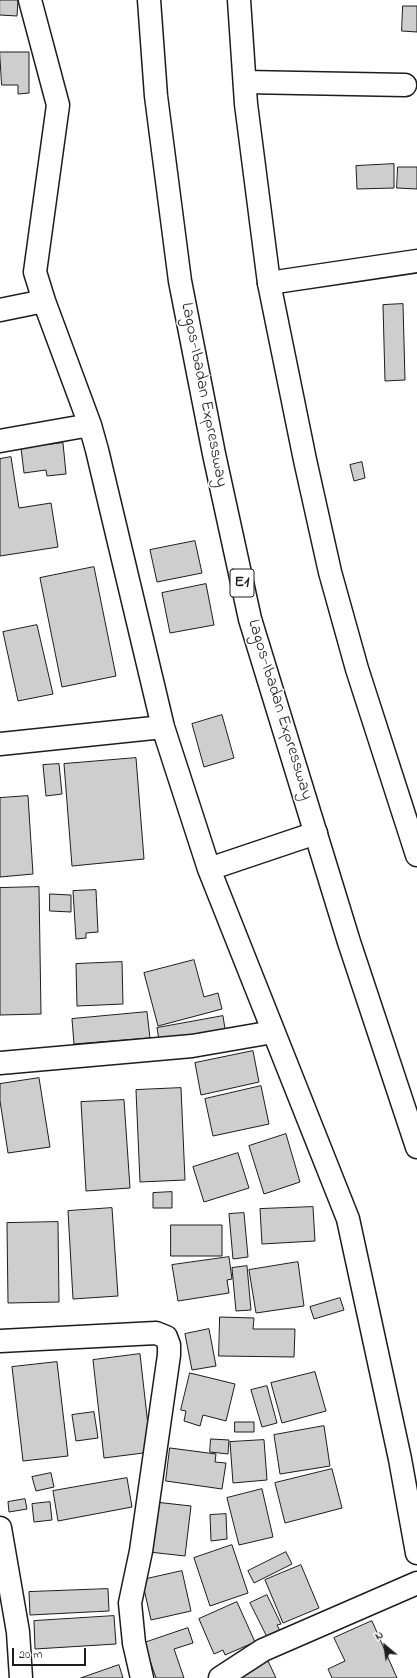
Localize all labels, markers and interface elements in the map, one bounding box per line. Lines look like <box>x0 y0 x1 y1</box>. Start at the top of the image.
street label: Lagos-Ibadan Expressway <box>175 301 231 489</box>
road number: E1 <box>230 569 254 597</box>
street label: Lagos-Ibadan Expressway <box>242 617 316 803</box>
north arrow <box>365 1626 405 1666</box>
text: N <box>372 1627 386 1644</box>
scale bar <box>14 1640 88 1666</box>
text: 20 m <box>19 1646 42 1664</box>

